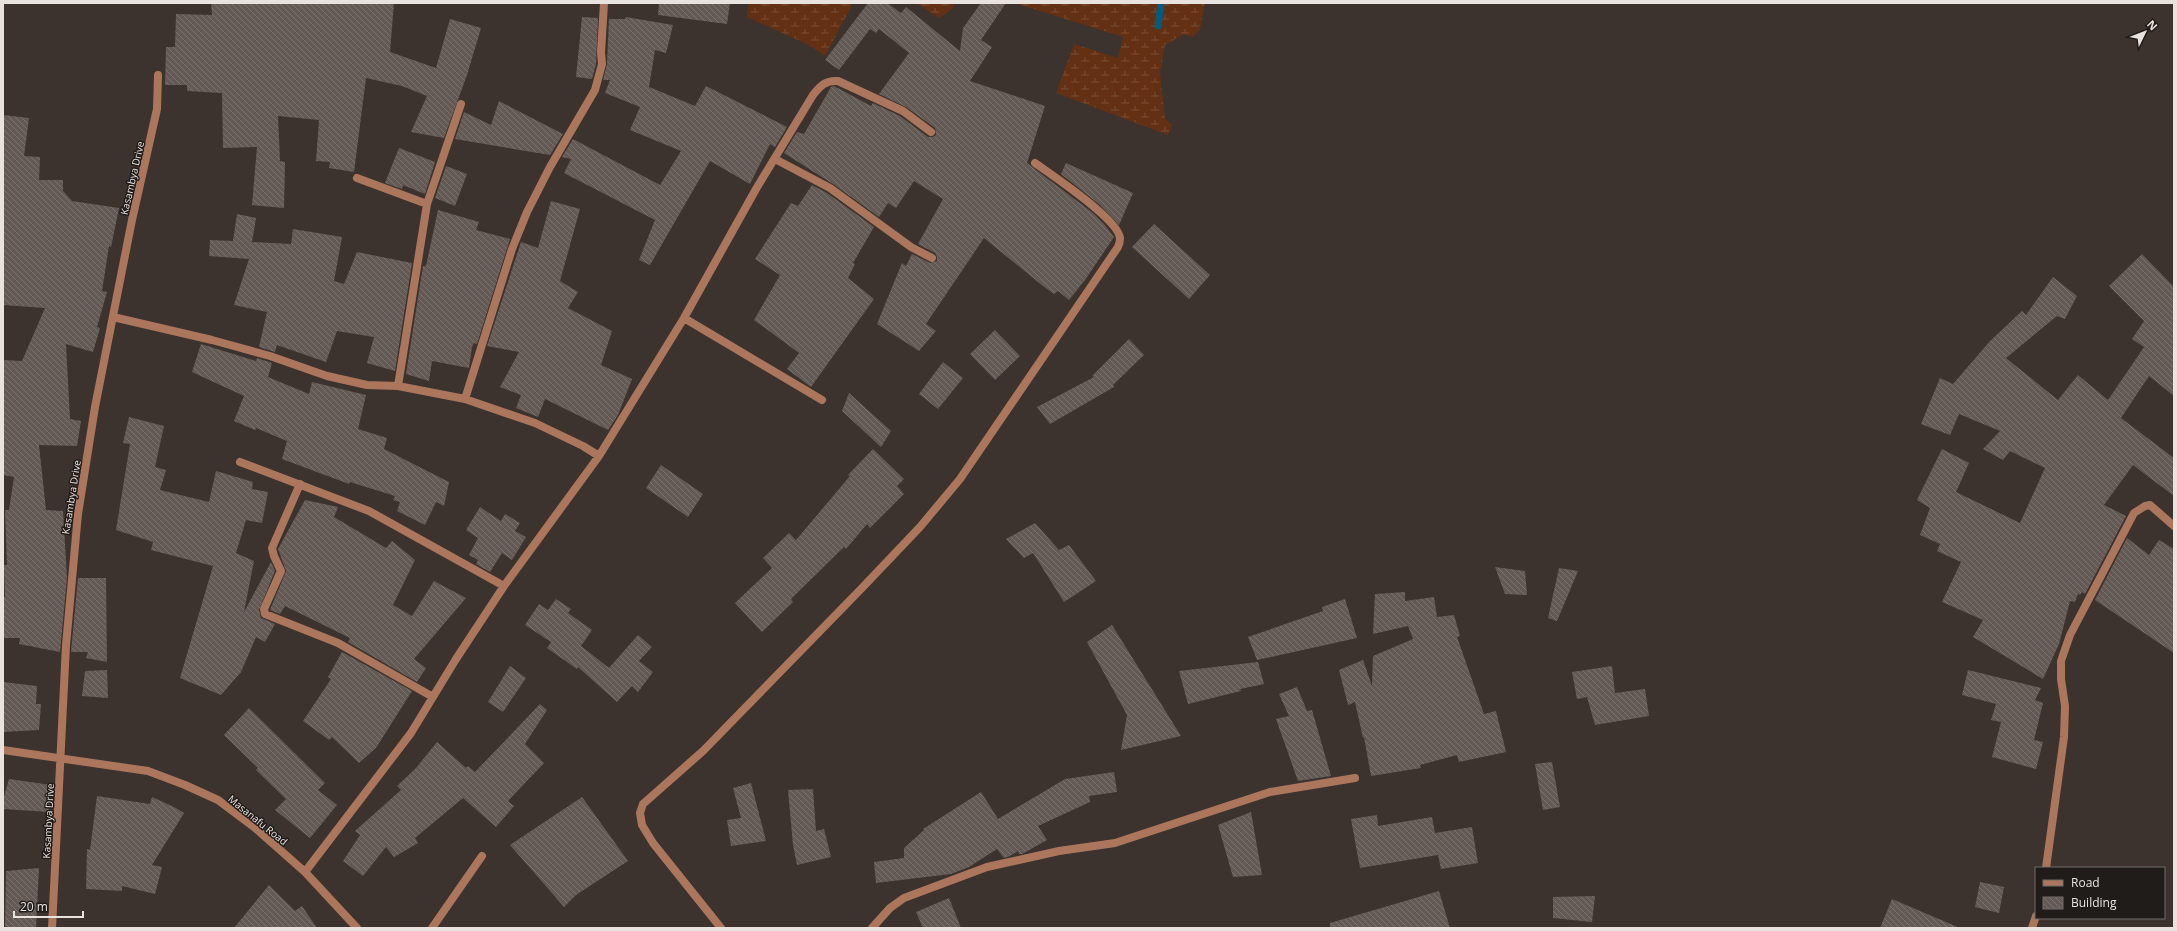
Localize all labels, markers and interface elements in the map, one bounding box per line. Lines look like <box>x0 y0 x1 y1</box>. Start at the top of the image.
north arrow <box>2125 12 2165 52</box>
text: N <box>2144 16 2161 33</box>
street label: Kasambya Drive <box>117 140 147 216</box>
street label: Kasambya Drive <box>58 458 84 535</box>
street label: Kasambya Drive <box>39 783 57 859</box>
street label: Masanafu Road <box>225 792 291 848</box>
legend <box>2035 867 2165 919</box>
text: Road <box>2071 874 2100 891</box>
scale bar <box>14 893 83 919</box>
text: Building <box>2071 894 2117 911</box>
text: 20 m <box>20 898 48 915</box>

